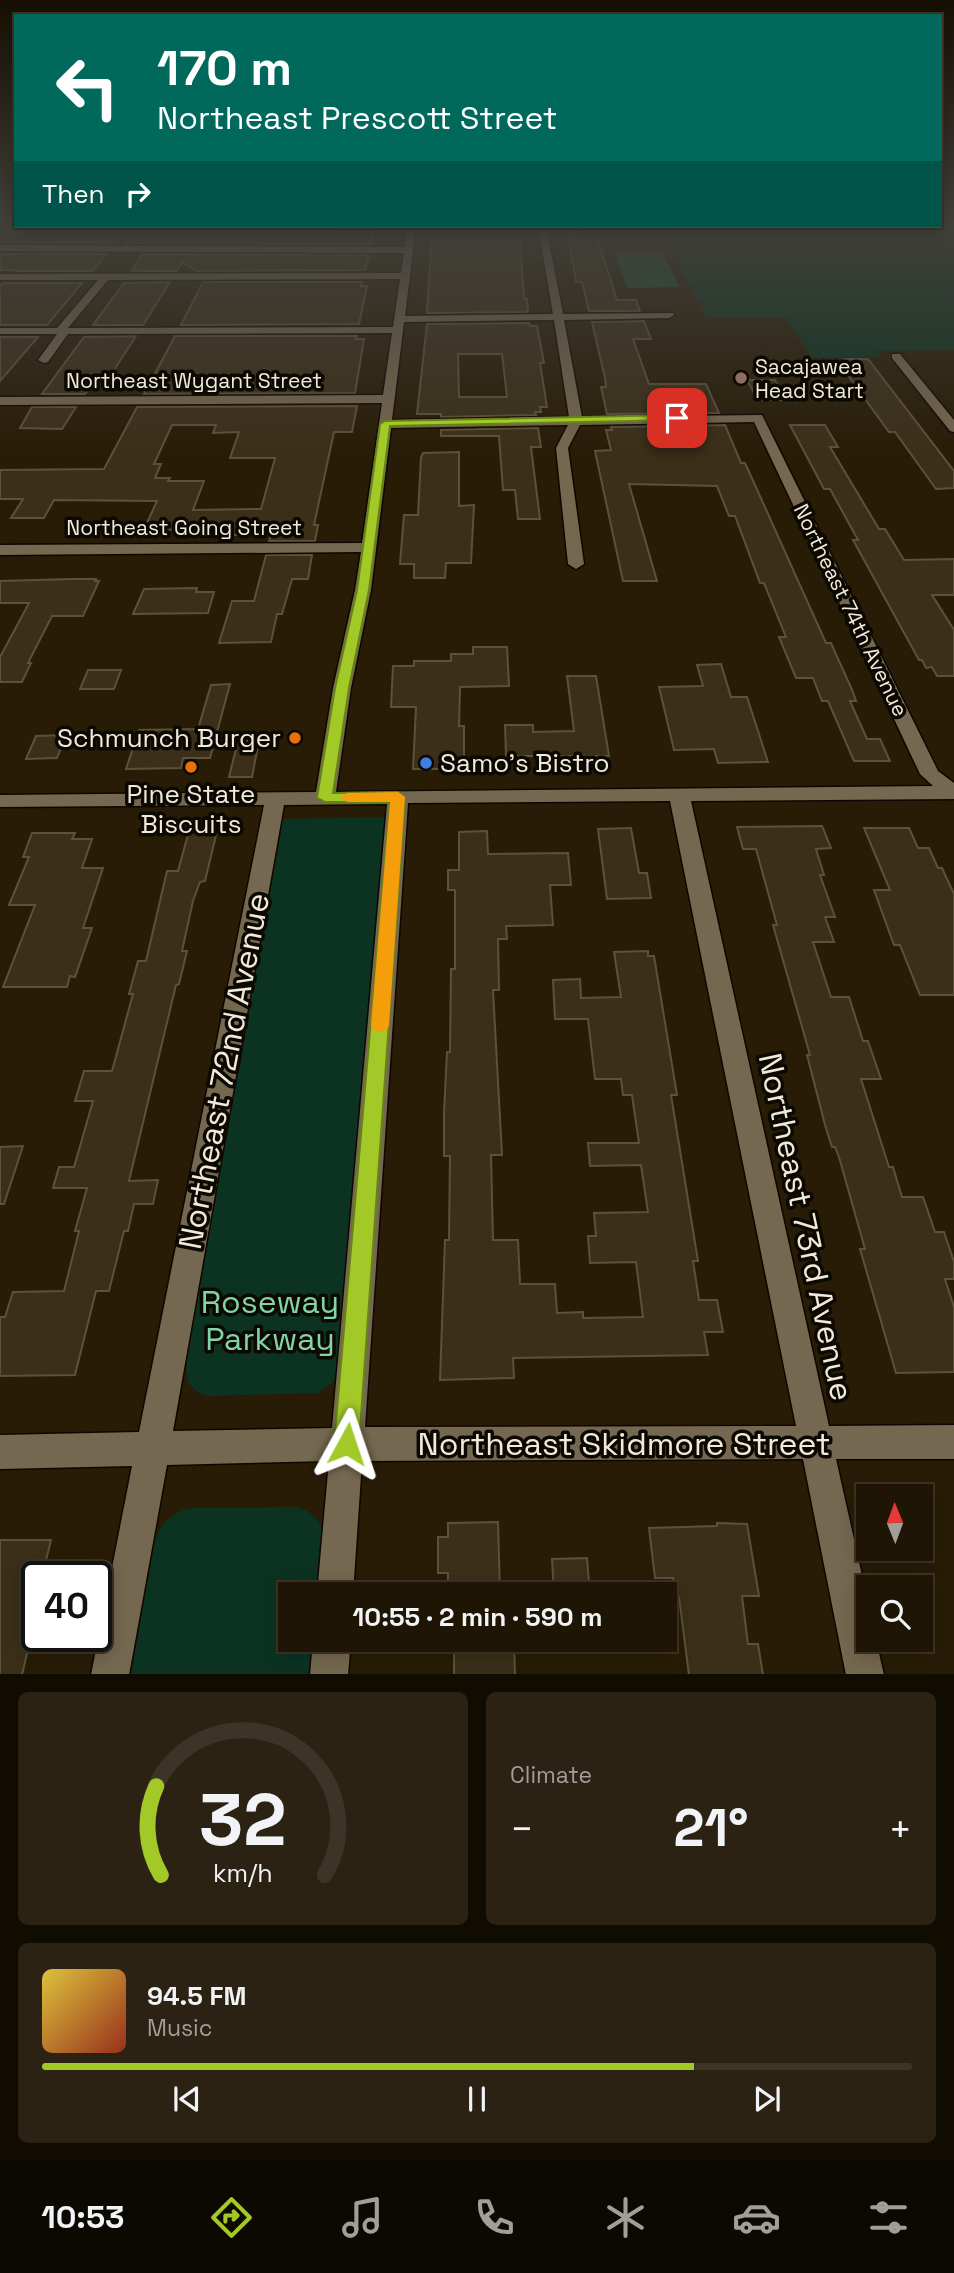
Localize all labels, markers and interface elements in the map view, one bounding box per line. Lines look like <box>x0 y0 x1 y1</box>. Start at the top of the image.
text: 170 m <box>157 37 292 99</box>
icon: left <box>42 42 133 133</box>
text: Northeast Prescott Street <box>157 98 558 138</box>
icon: right <box>119 175 157 213</box>
text: Then <box>42 177 105 211</box>
place label: Sacajawea Head Start <box>755 353 864 404</box>
street label: Northeast Wygant Street <box>66 367 322 394</box>
marker: Sacajawea Head Start <box>733 370 749 386</box>
pin <box>647 388 707 448</box>
icon: arrive <box>658 399 696 437</box>
street label: Northeast 74th Avenue <box>788 499 914 721</box>
street label: Northeast Going Street <box>66 514 302 541</box>
place label: Schmunch Burger <box>57 721 281 755</box>
marker: Schmunch Burger <box>287 730 303 746</box>
place label: Samo's Bistro <box>440 746 610 780</box>
marker: Samo's Bistro <box>418 755 434 771</box>
marker: Pine State Biscuits <box>183 759 199 775</box>
place label: Pine State Biscuits <box>127 777 255 841</box>
street label: Northeast 72nd Avenue <box>170 889 278 1253</box>
street label: Northeast 73rd Avenue <box>750 1050 862 1404</box>
park label: Roseway Parkway <box>201 1282 339 1359</box>
position arrow <box>310 1407 384 1481</box>
street label: Northeast Skidmore Street <box>417 1424 831 1464</box>
north arrow <box>856 1484 933 1561</box>
map controls <box>856 1484 933 1652</box>
speed limit sign: 40 <box>21 1561 112 1652</box>
button: search <box>856 1575 933 1652</box>
text: 10:55 · 2 min · 590 m <box>353 1600 602 1634</box>
text: Climate <box>510 1760 592 1790</box>
text: 32 <box>199 1773 287 1866</box>
text: 21° <box>674 1795 748 1861</box>
text: − <box>510 1805 534 1853</box>
text: + <box>888 1805 912 1853</box>
text: km/h <box>213 1856 273 1888</box>
text: 94.5 FM <box>147 1979 246 2013</box>
text: Music <box>147 2013 212 2043</box>
icon: previous <box>168 2080 206 2118</box>
icon: pause <box>458 2080 496 2118</box>
icon: next <box>748 2080 786 2118</box>
icon: directions <box>207 2193 256 2242</box>
icon: music <box>338 2193 387 2242</box>
icon: phone <box>470 2193 519 2242</box>
icon: climate <box>601 2193 650 2242</box>
icon: car <box>732 2193 781 2242</box>
icon: filters <box>864 2193 913 2242</box>
text: 10:53 <box>41 2197 125 2237</box>

